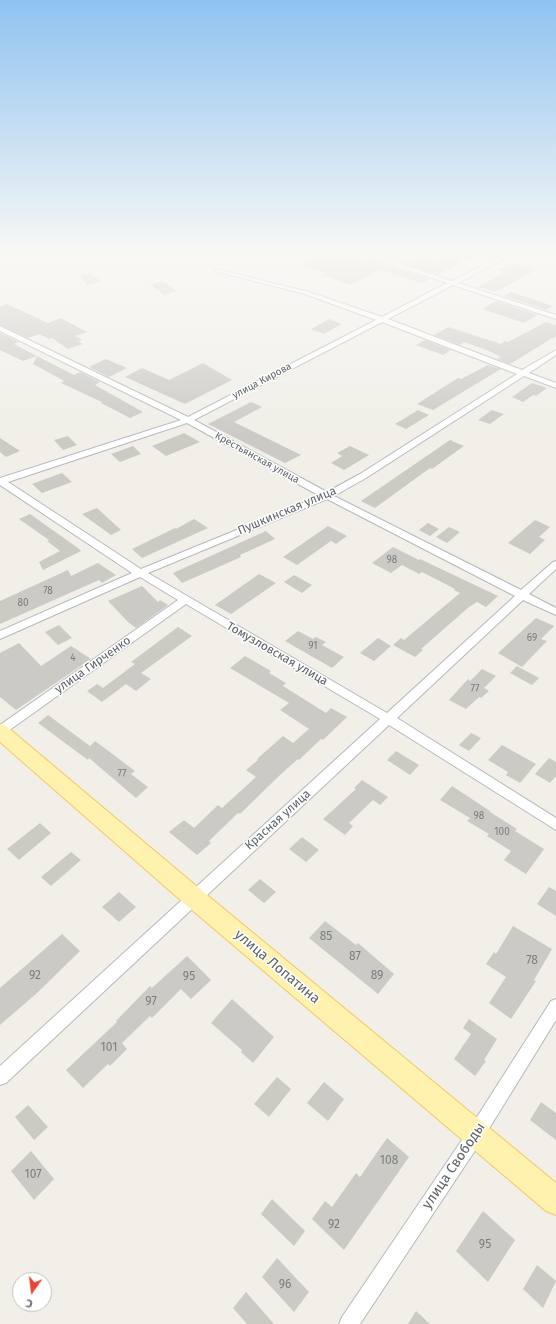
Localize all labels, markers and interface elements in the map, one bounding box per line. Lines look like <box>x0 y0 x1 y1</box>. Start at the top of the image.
street label: улица Кирова <box>230 360 294 402</box>
street label: Крестьянская улица <box>213 430 301 486</box>
street label: Пушкинская улица <box>236 484 338 538</box>
house number: 98 <box>387 554 397 566</box>
house number: 78 <box>43 585 53 597</box>
house number: 80 <box>17 597 29 609</box>
street label: Томузловская улица <box>224 619 330 689</box>
house number: 69 <box>527 632 537 644</box>
street label: улица Гирченко <box>52 633 134 697</box>
house number: 91 <box>308 640 318 652</box>
house number: 4 <box>70 652 76 664</box>
house number: 77 <box>471 683 479 695</box>
house number: 77 <box>118 768 126 780</box>
street label: Красная улица <box>242 787 314 853</box>
house number: 98 <box>474 810 484 822</box>
house number: 100 <box>494 826 510 838</box>
street label: улица Лопатина <box>231 926 323 1008</box>
house number: 85 <box>320 930 332 944</box>
house number: 87 <box>349 950 361 964</box>
house number: 78 <box>526 954 538 968</box>
house number: 92 <box>29 969 41 983</box>
house number: 89 <box>371 969 383 983</box>
house number: 95 <box>183 970 195 984</box>
house number: 97 <box>145 995 157 1009</box>
house number: 101 <box>101 1041 117 1055</box>
street label: улица Свободы <box>419 1120 489 1212</box>
house number: 108 <box>380 1154 398 1168</box>
house number: 107 <box>25 1168 41 1182</box>
house number: 92 <box>328 1218 340 1232</box>
house number: 95 <box>479 1238 491 1252</box>
north arrow <box>12 1272 52 1312</box>
house number: 96 <box>279 1278 291 1292</box>
text: С <box>25 1296 34 1310</box>

